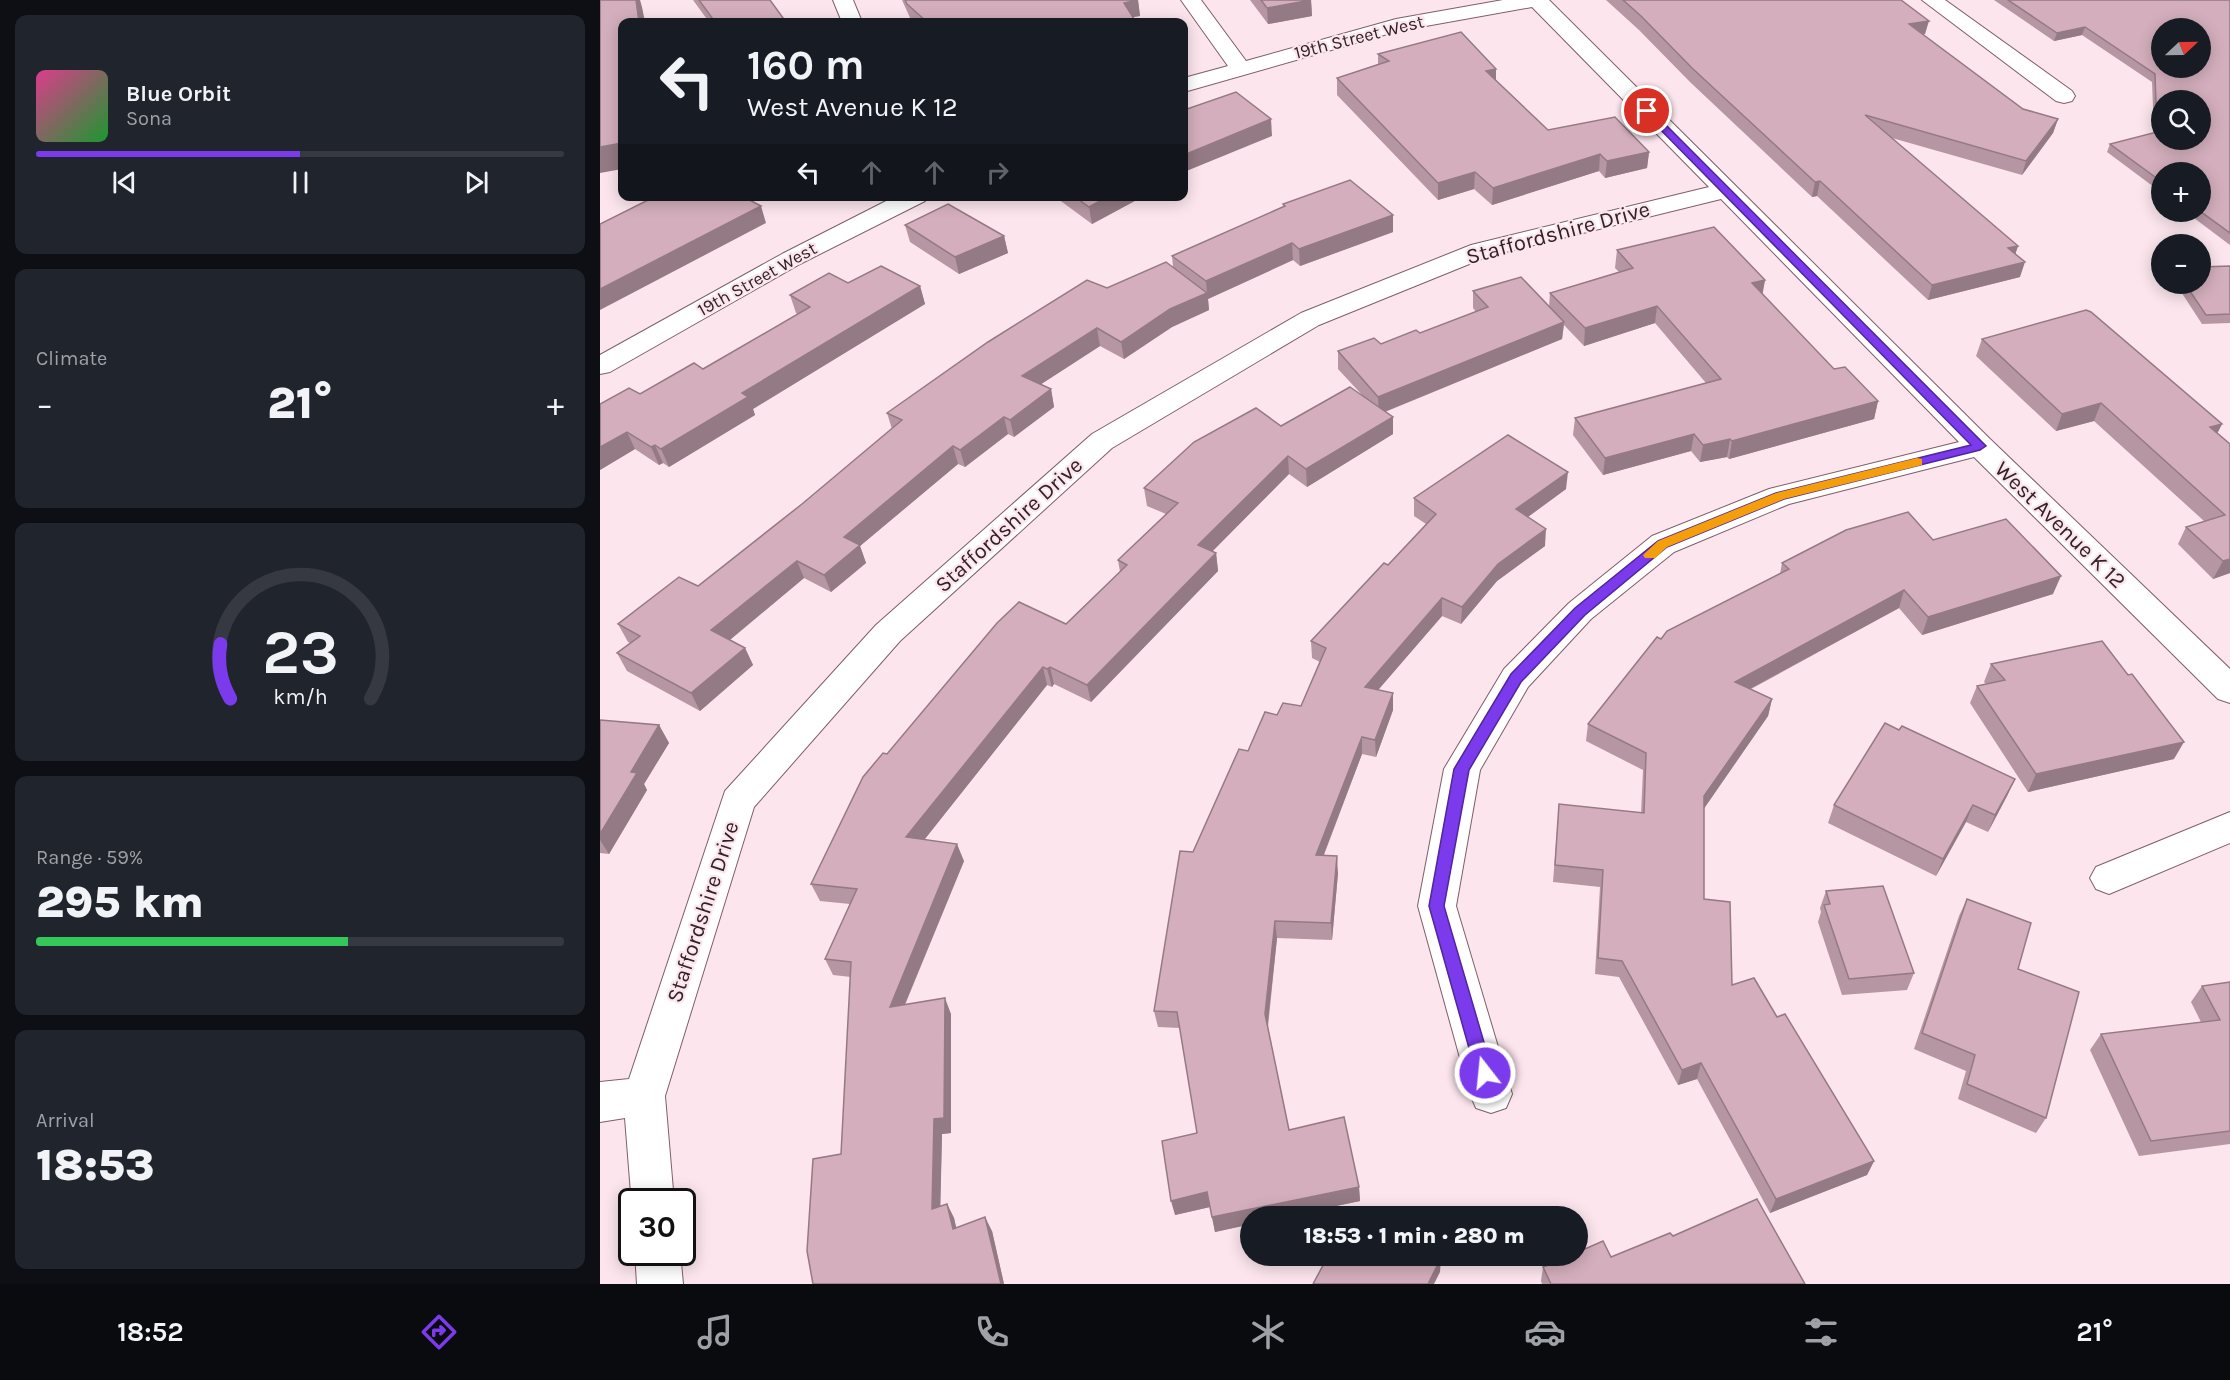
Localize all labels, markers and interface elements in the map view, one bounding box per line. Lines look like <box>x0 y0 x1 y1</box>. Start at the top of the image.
street label: 19th Street West <box>1292 10 1426 64</box>
north arrow <box>2151 18 2211 78</box>
map controls <box>2151 18 2211 294</box>
text: 160 m <box>747 40 865 90</box>
icon: left <box>648 42 726 120</box>
text: Blue Orbit <box>126 81 231 107</box>
pin <box>1621 85 1672 136</box>
button: search <box>2151 90 2211 150</box>
text: West Avenue K 12 <box>747 91 958 123</box>
icon: arrive <box>1630 94 1663 127</box>
text: Sona <box>126 107 172 130</box>
icon: left <box>792 156 825 189</box>
icon: ahead <box>855 156 888 189</box>
icon: ahead <box>918 156 951 189</box>
icon: right <box>981 156 1014 189</box>
button: + <box>2151 162 2211 222</box>
icon: previous <box>108 166 141 199</box>
icon: pause <box>284 166 317 199</box>
icon: next <box>460 166 493 199</box>
street label: Staffordshire Drive <box>1463 196 1653 270</box>
button: − <box>2151 234 2211 294</box>
street label: 19th Street West <box>694 237 821 321</box>
text: Climate <box>36 347 107 370</box>
text: 21° <box>267 377 333 429</box>
text: − <box>36 385 53 423</box>
text: + <box>547 385 564 423</box>
street label: Staffordshire Drive <box>930 452 1088 598</box>
street label: West Avenue K 12 <box>1989 456 2131 594</box>
text: 23 <box>262 616 338 689</box>
text: km/h <box>273 684 327 709</box>
street label: Staffordshire Drive <box>661 818 745 1006</box>
text: Range · 59% <box>36 846 143 869</box>
text: 295 km <box>36 876 204 928</box>
position arrow <box>1453 1041 1517 1105</box>
text: Arrival <box>36 1109 95 1132</box>
text: 18:53 <box>36 1139 154 1191</box>
speed limit sign: 30 <box>618 1188 696 1266</box>
text: 18:53 · 1 min · 280 m <box>1303 1223 1525 1249</box>
icon: directions <box>418 1311 460 1353</box>
icon: music <box>694 1311 736 1353</box>
icon: phone <box>971 1311 1013 1353</box>
icon: climate <box>1247 1311 1289 1353</box>
icon: car <box>1524 1311 1566 1353</box>
icon: filters <box>1800 1311 1842 1353</box>
text: 18:52 <box>117 1316 184 1348</box>
text: 21° <box>2076 1316 2113 1348</box>

